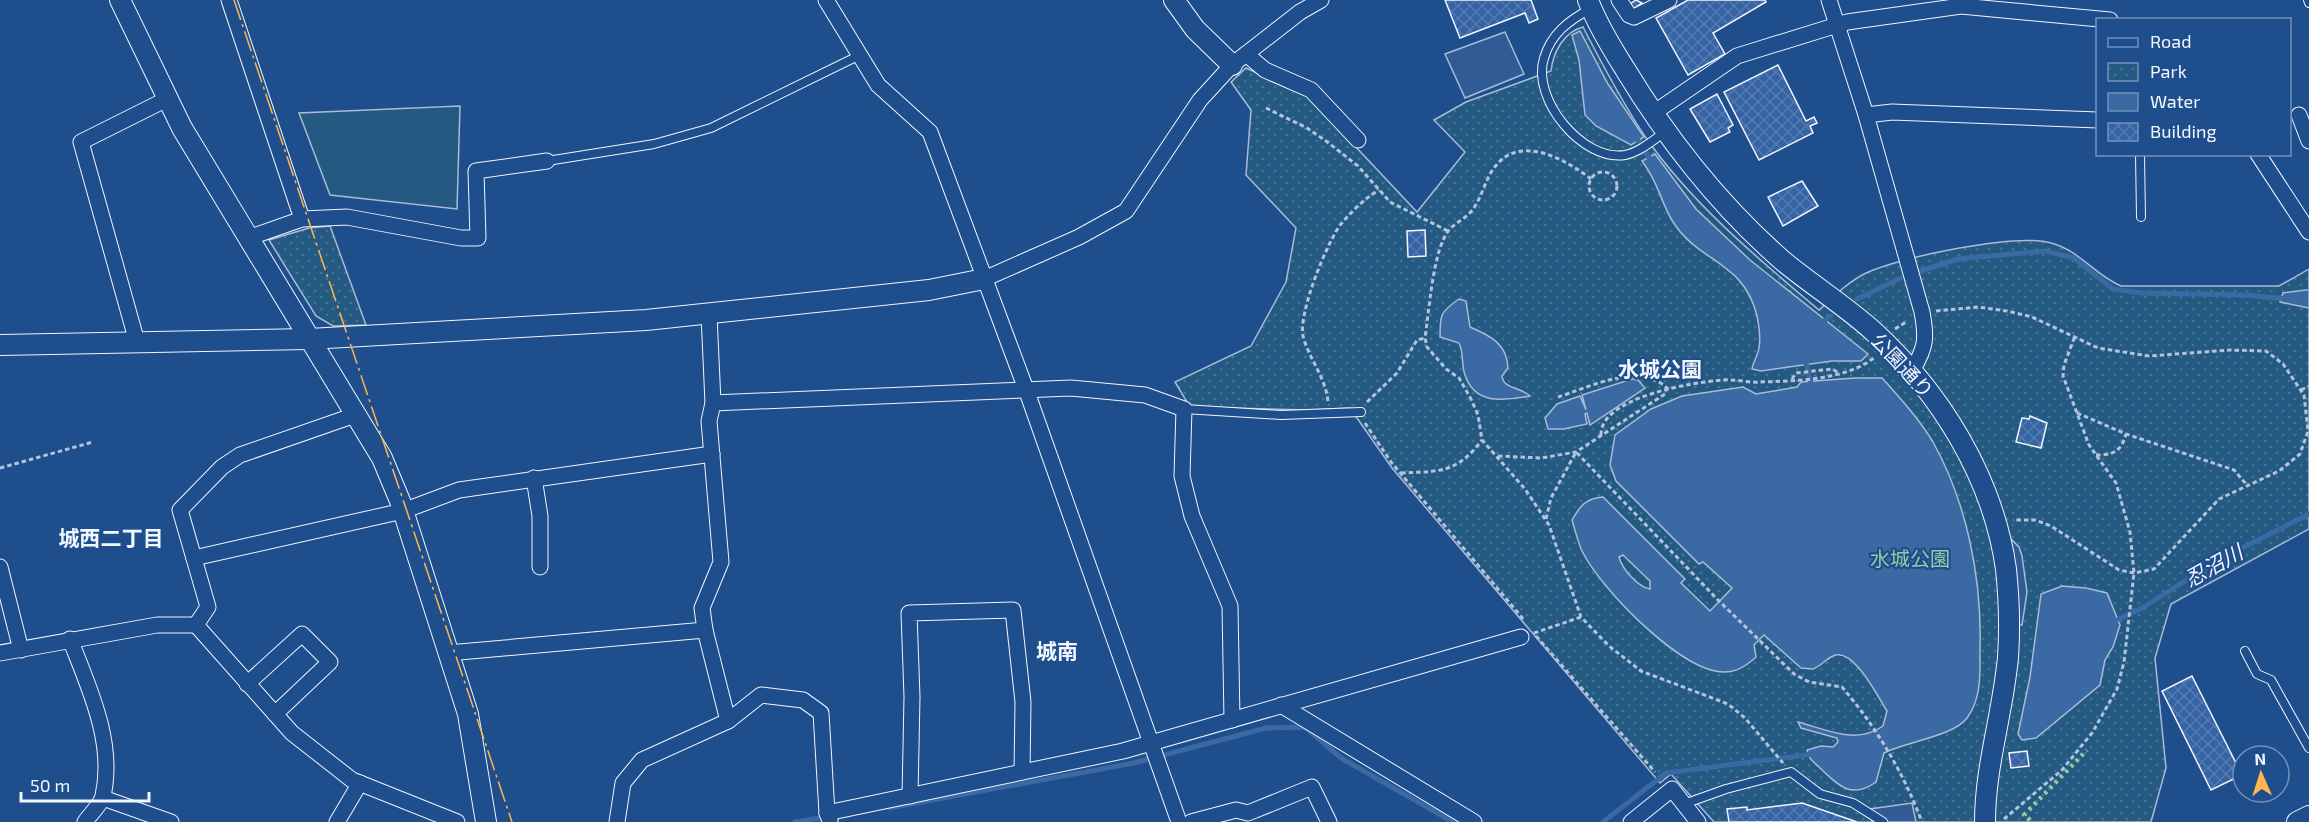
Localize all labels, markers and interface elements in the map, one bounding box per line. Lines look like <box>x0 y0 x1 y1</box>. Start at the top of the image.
legend <box>2096 18 2291 156</box>
text: Road <box>2150 30 2191 52</box>
text: Park <box>2150 60 2187 82</box>
text: Water <box>2150 90 2200 112</box>
text: Building <box>2150 120 2217 142</box>
street label: 公園通り <box>1867 328 1939 402</box>
district label: 水城公園 <box>1618 356 1702 381</box>
district label: 城西二丁目 <box>59 525 164 550</box>
water label: 忍沼川 <box>2179 538 2248 591</box>
park label: 水城公園 <box>1870 546 1950 570</box>
district label: 城南 <box>1036 638 1078 663</box>
north arrow <box>2231 744 2291 804</box>
text: N <box>2254 749 2266 768</box>
scale bar <box>21 765 148 803</box>
text: 50 m <box>30 774 70 796</box>

